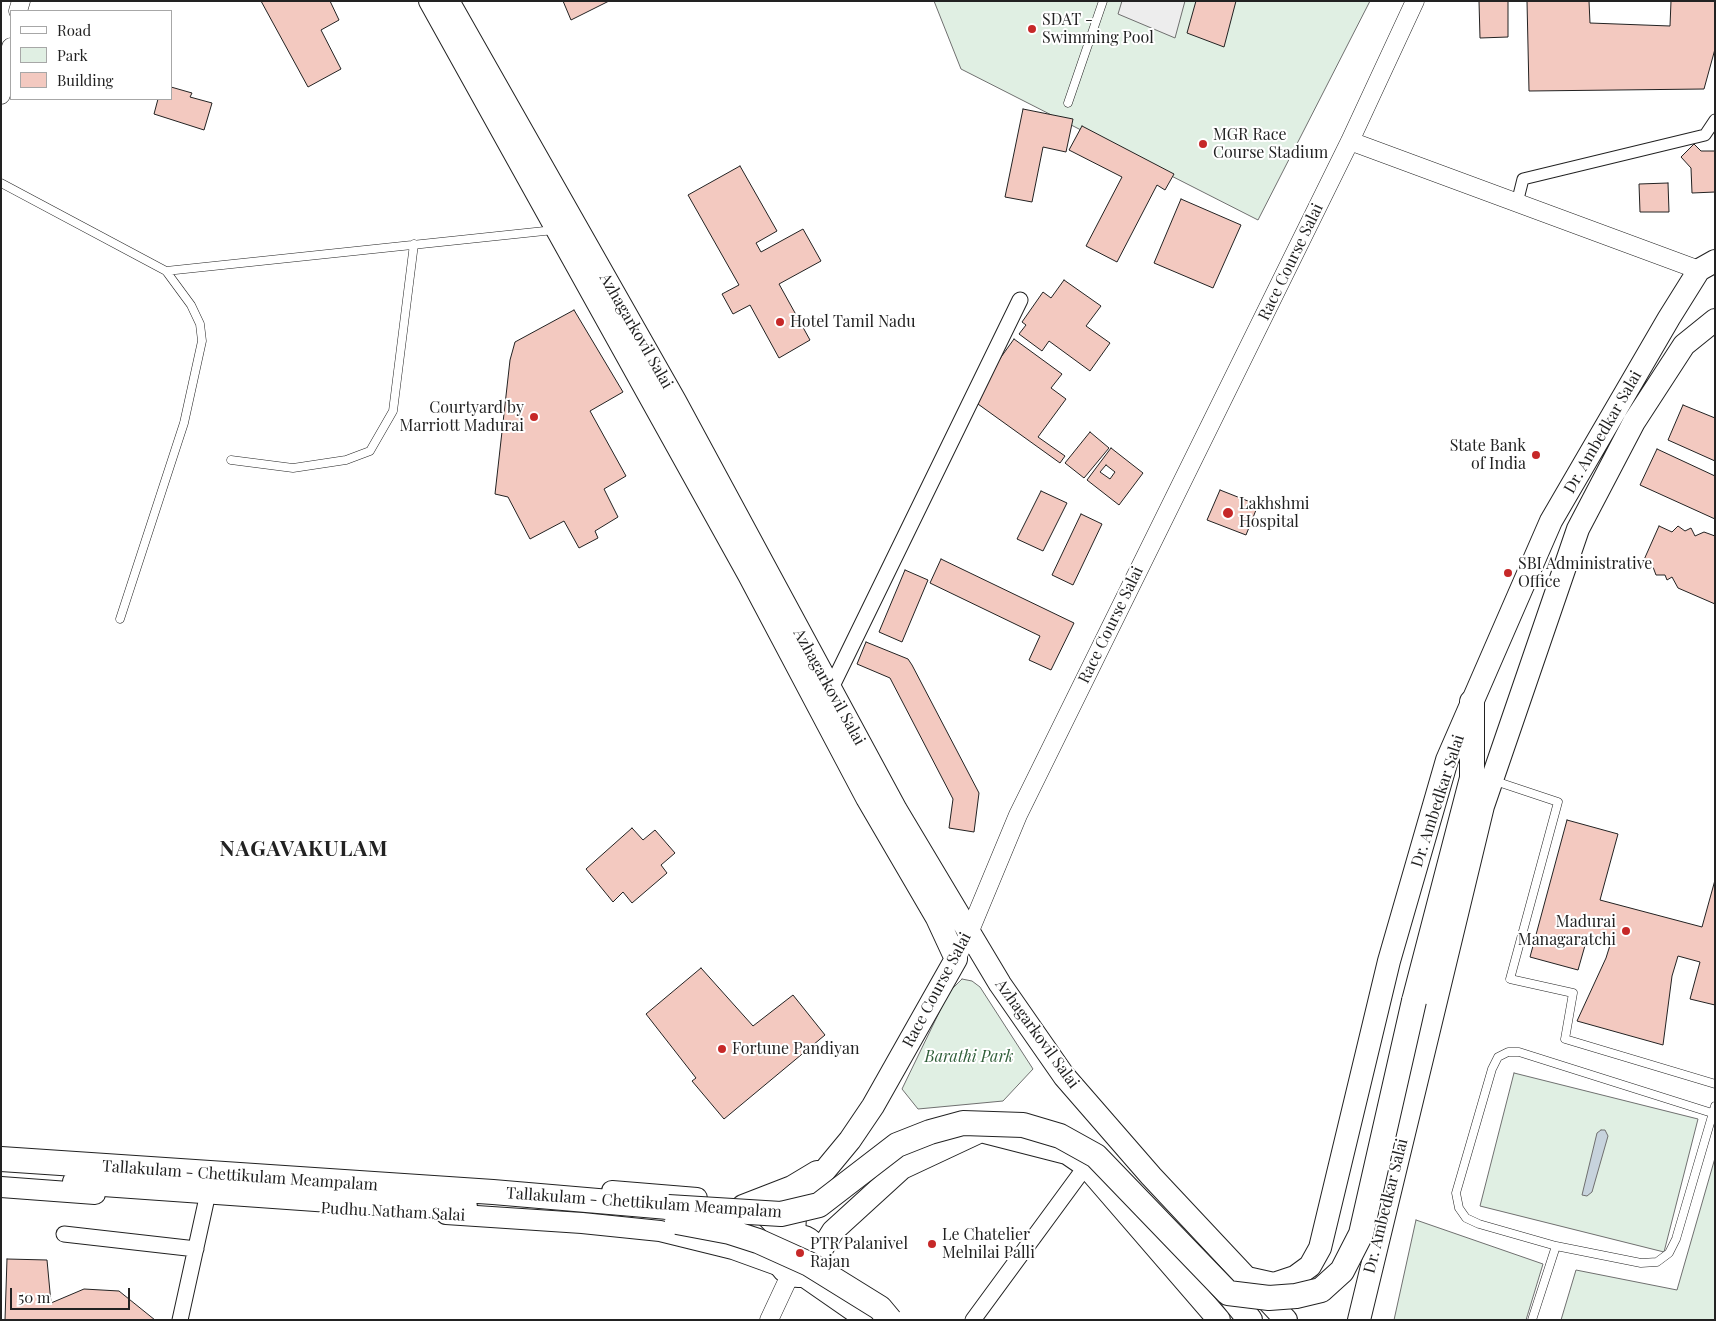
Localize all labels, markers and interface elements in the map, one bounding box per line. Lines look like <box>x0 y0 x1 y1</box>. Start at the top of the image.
legend <box>10 10 172 100</box>
place label: SDAT - Swimming Pool <box>1042 10 1154 48</box>
text: Road <box>57 20 91 40</box>
marker: SDAT - Swimming Pool <box>1026 23 1038 35</box>
text: Park <box>57 45 88 65</box>
text: Building <box>57 70 113 90</box>
place label: MGR Race Course Stadium <box>1213 125 1328 163</box>
marker: MGR Race Course Stadium <box>1197 138 1209 150</box>
street label: Race Course Salai <box>1254 201 1328 323</box>
street label: Azhagarkovil Salai <box>595 270 677 392</box>
place label: Hotel Tamil Nadu <box>790 312 916 332</box>
marker: Hotel Tamil Nadu <box>774 316 786 328</box>
street label: Dr. Ambedkar Salai <box>1560 367 1646 497</box>
place label: Courtyard by Marriott Madurai <box>400 398 524 436</box>
marker: Courtyard by Marriott Madurai <box>528 411 540 423</box>
place label: State Bank of India <box>1450 436 1526 474</box>
marker: State Bank of India <box>1530 449 1542 461</box>
place label: Lakhshmi Hospital <box>1239 494 1310 532</box>
marker: Lakhshmi Hospital <box>1221 506 1235 520</box>
place label: SBI Administrative Office <box>1518 554 1652 592</box>
street label: Race Course Salai <box>1074 564 1148 686</box>
marker: SBI Administrative Office <box>1502 567 1514 579</box>
street label: Azhagarkovil Salai <box>789 625 869 749</box>
street label: Dr. Ambedkar Salai <box>1407 732 1469 870</box>
district label: NAGAVAKULAM <box>218 836 390 862</box>
place label: Madurai Managaratchi <box>1518 912 1616 950</box>
marker: Madurai Managaratchi <box>1620 925 1632 937</box>
street label: Race Course Salai <box>899 929 975 1051</box>
street label: Azhagarkovil Salai <box>991 976 1083 1092</box>
place label: Fortune Pandiyan <box>732 1039 859 1059</box>
marker: Fortune Pandiyan <box>716 1043 728 1055</box>
park label: Barathi Park <box>925 1047 1013 1067</box>
street label: Dr. Ambedkar Salai <box>1360 1137 1412 1275</box>
street label: Tallakulam - Chettikulam Meampalam <box>102 1157 378 1195</box>
street label: Tallakulam - Chettikulam Meampalam <box>506 1184 782 1222</box>
street label: Pudhu Natham Salai <box>320 1199 466 1225</box>
place label: Le Chatelier Melnilai Palli <box>942 1225 1035 1263</box>
place label: PTR Palanivel Rajan <box>810 1234 908 1272</box>
marker: Le Chatelier Melnilai Palli <box>926 1238 938 1250</box>
marker: PTR Palanivel Rajan <box>794 1247 806 1259</box>
scale bar <box>12 1278 132 1310</box>
text: 50 m <box>18 1287 50 1307</box>

